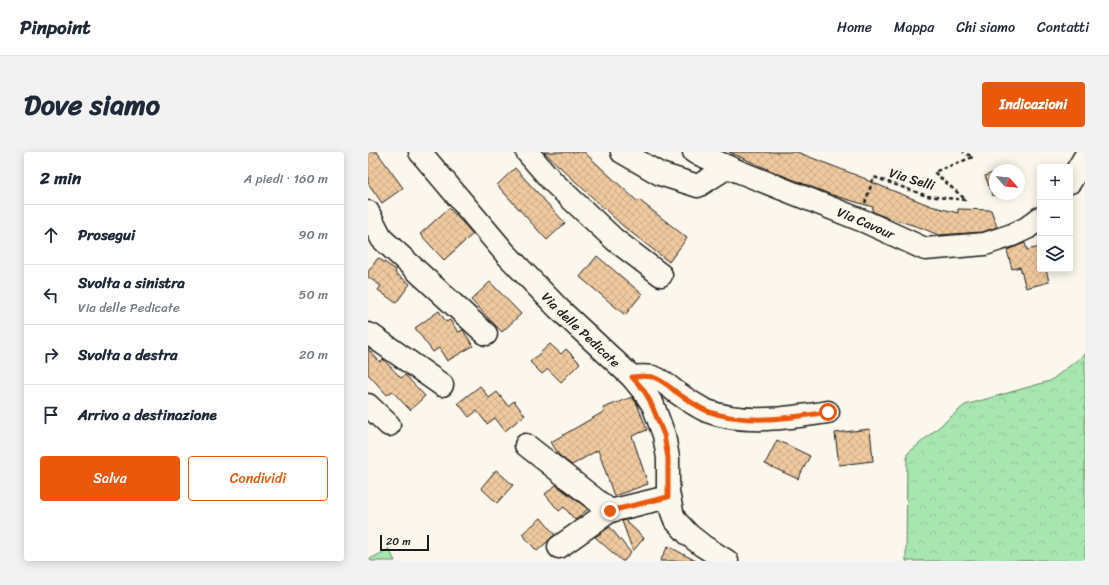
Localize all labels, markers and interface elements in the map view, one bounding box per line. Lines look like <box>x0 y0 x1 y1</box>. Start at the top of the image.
text: Pinpoint <box>20 11 91 44</box>
text: Home <box>837 15 872 40</box>
text: Mappa <box>894 15 934 40</box>
text: Chi siamo <box>956 15 1015 40</box>
text: Contatti <box>1037 15 1089 40</box>
text: Dove siamo <box>24 80 160 129</box>
button: Indicazioni <box>982 82 1085 127</box>
street label: Via Selli <box>886 161 938 197</box>
text: 2 min <box>40 163 81 193</box>
north arrow <box>989 164 1025 200</box>
map controls <box>1037 164 1073 272</box>
button: + <box>1037 164 1073 200</box>
text: A piedi · 160 m <box>244 167 328 190</box>
street label: Via Cavour <box>834 200 899 246</box>
button: − <box>1037 200 1073 236</box>
text: Prosegui <box>78 222 135 248</box>
text: 90 m <box>298 223 328 246</box>
icon: ahead <box>40 224 62 246</box>
button: layers <box>1037 236 1073 272</box>
text: Svolta a sinistra <box>78 270 185 296</box>
text: 50 m <box>298 283 328 306</box>
icon: left <box>40 284 62 306</box>
street label: Via delle Pedicate <box>536 286 626 373</box>
text: Via delle Pedicate <box>78 296 180 319</box>
text: Svolta a destra <box>78 342 177 368</box>
text: 20 m <box>299 343 328 366</box>
icon: right <box>40 344 62 366</box>
text: Arrivo a destinazione <box>78 402 217 428</box>
route start <box>819 403 837 421</box>
icon: arrive <box>40 404 62 426</box>
button: Salva <box>40 456 180 501</box>
button: Condividi <box>188 456 328 501</box>
route end <box>601 502 619 520</box>
text: 20 m <box>386 532 411 551</box>
scale bar <box>380 533 429 552</box>

